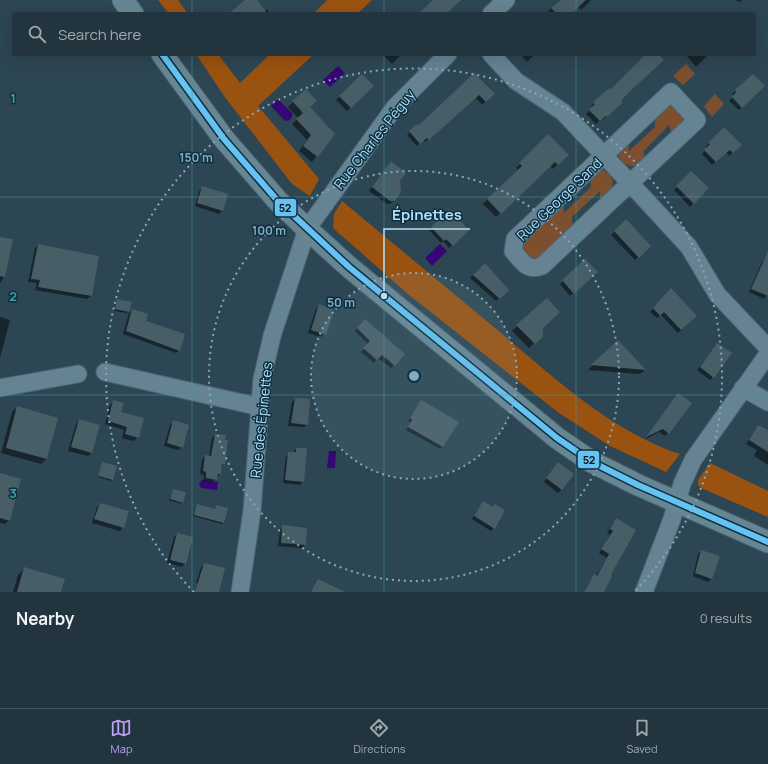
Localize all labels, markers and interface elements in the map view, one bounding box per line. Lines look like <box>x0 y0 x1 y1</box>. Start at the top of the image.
search box <box>12 12 756 56</box>
icon: search <box>26 23 48 45</box>
text: Search here <box>58 24 141 45</box>
street label: Rue Charles Péguy <box>329 85 419 193</box>
text: 1 <box>10 89 16 107</box>
text: 150 m <box>179 149 213 166</box>
street label: Rue George Sand <box>512 153 606 245</box>
line badge: 52 <box>274 198 297 217</box>
text: 52 <box>279 200 291 215</box>
callout: Épinettes <box>384 202 470 229</box>
text: Épinettes <box>392 204 462 225</box>
text: 100 m <box>252 222 286 239</box>
text: 2 <box>9 287 17 305</box>
text: 50 m <box>327 294 355 311</box>
street label: Rue des Épinettes <box>245 361 277 479</box>
centre of rings <box>407 369 421 383</box>
line badge: 52 <box>577 450 600 469</box>
text: 52 <box>583 452 595 467</box>
text: 3 <box>9 484 17 502</box>
text: Nearby <box>16 607 74 630</box>
text: 0 results <box>700 609 752 627</box>
tab: Map <box>110 717 132 756</box>
tab: Directions <box>353 717 406 756</box>
tab: Saved <box>627 717 658 756</box>

